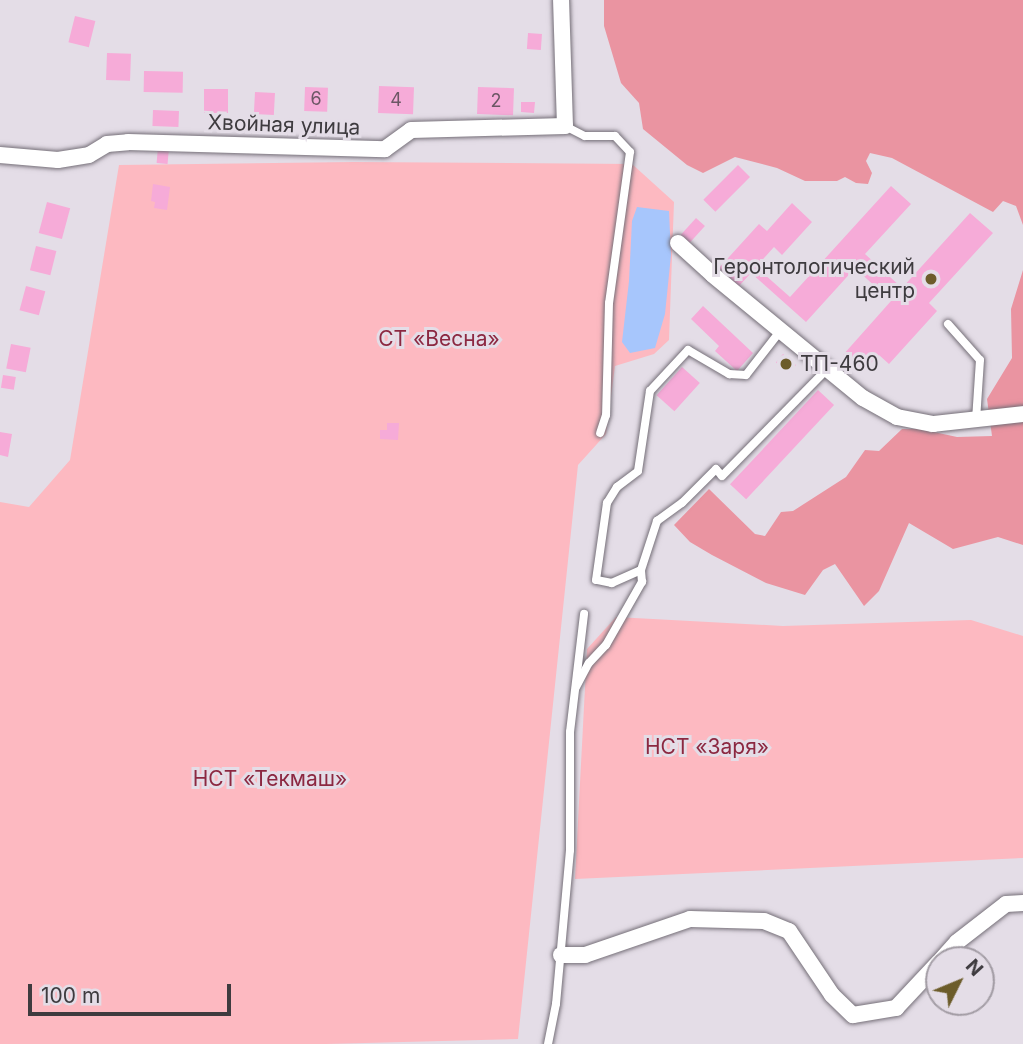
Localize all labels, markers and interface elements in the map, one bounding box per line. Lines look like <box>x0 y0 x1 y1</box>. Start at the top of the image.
house number: 6 <box>310 88 322 110</box>
house number: 4 <box>390 89 402 111</box>
house number: 2 <box>491 90 501 112</box>
street label: Хвойная улица <box>207 110 361 140</box>
place label: Геронтологический центр <box>713 254 915 304</box>
marker: Геронтологический центр <box>921 269 941 289</box>
park label: СТ «Весна» <box>378 326 500 352</box>
place label: ТП-460 <box>800 351 879 377</box>
marker: ТП-460 <box>778 356 794 372</box>
park label: НСТ «Заря» <box>645 734 769 760</box>
park label: НСТ «Текмаш» <box>193 766 347 792</box>
north arrow <box>925 946 995 1016</box>
text: N <box>961 955 988 981</box>
scale bar <box>32 970 234 1014</box>
text: 100 m <box>41 983 100 1008</box>

